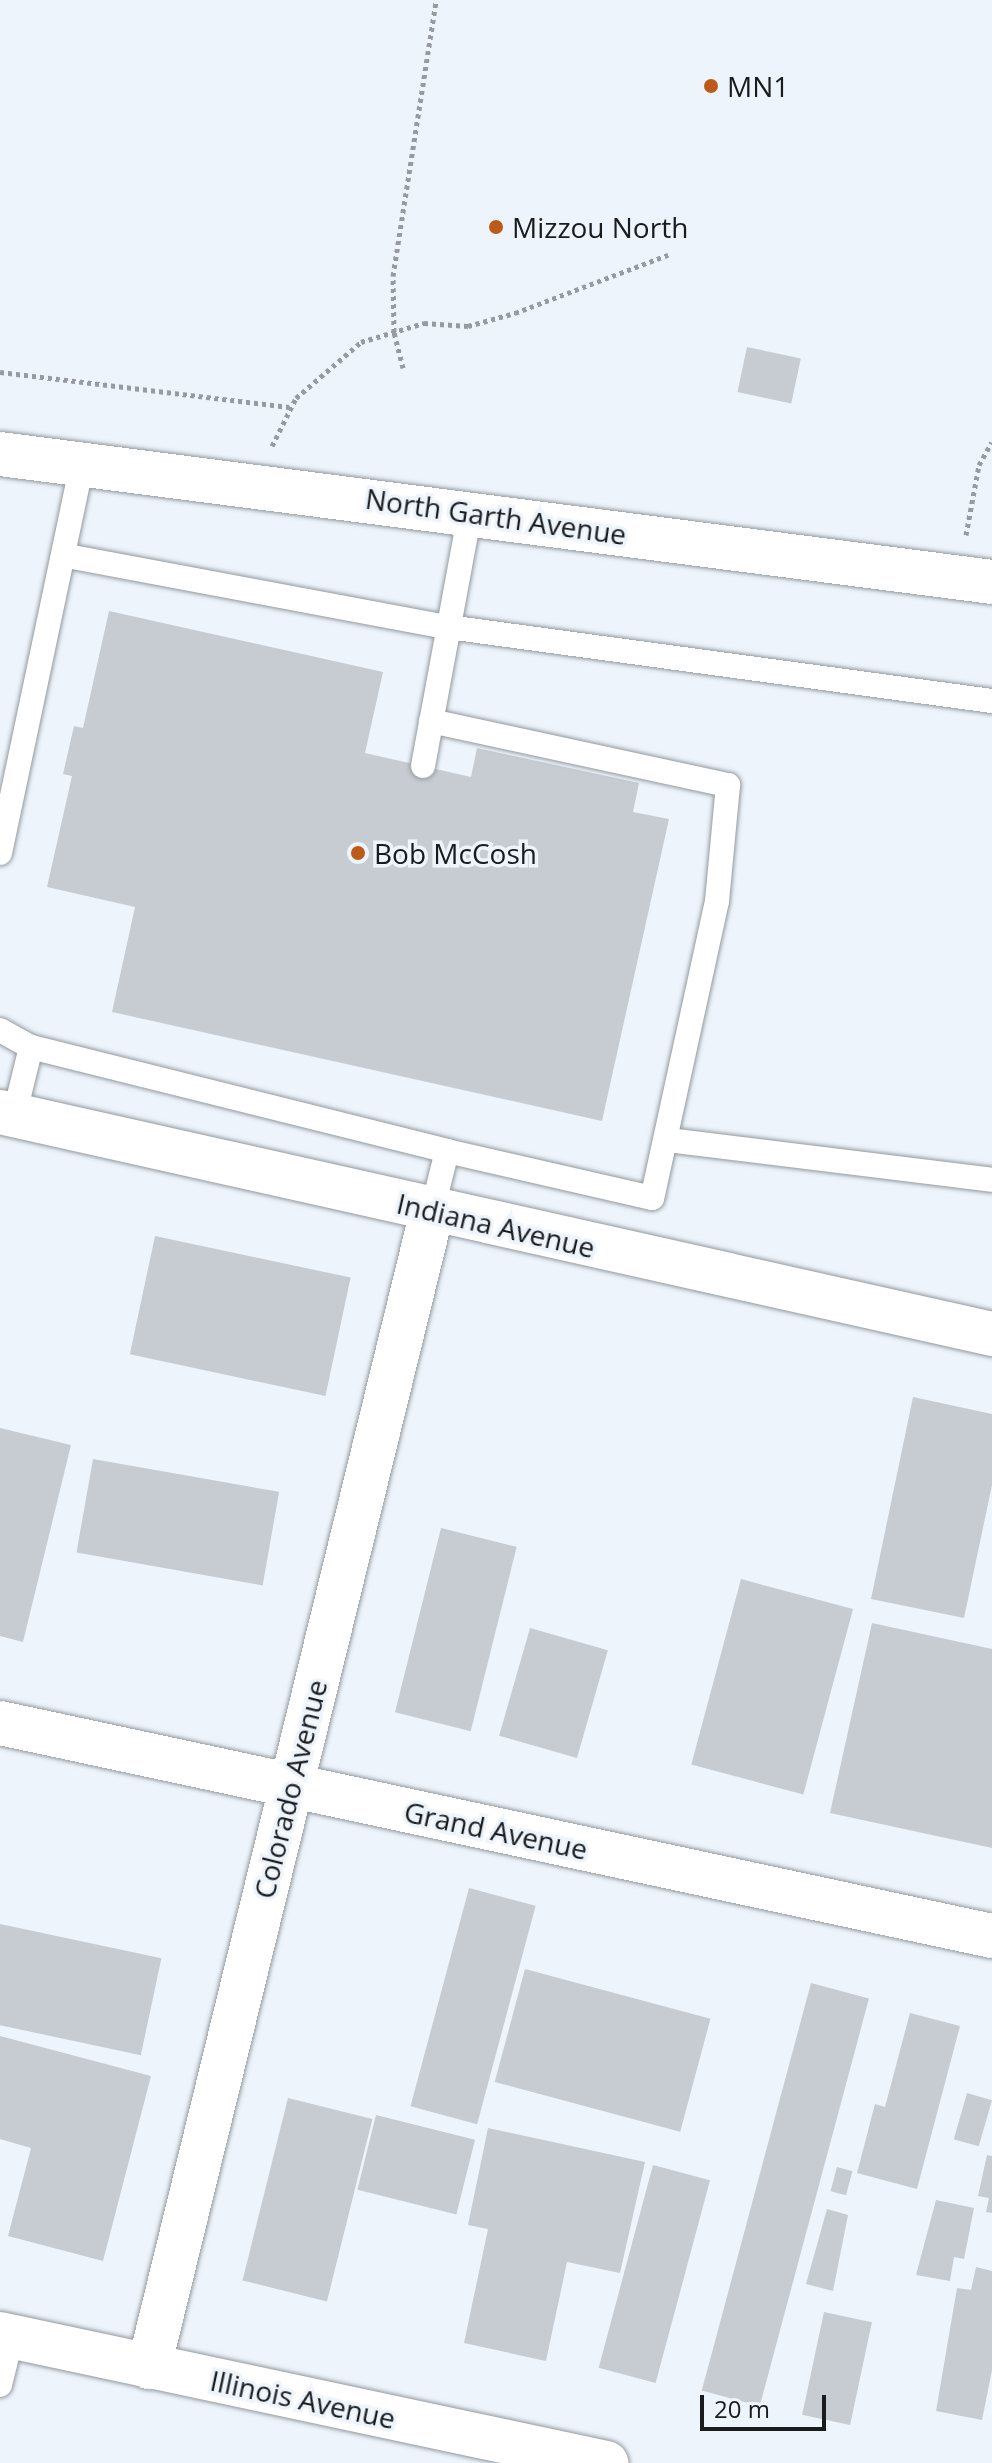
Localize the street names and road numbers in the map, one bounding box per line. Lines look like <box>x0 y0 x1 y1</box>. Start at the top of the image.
street label: North Garth Avenue <box>363 481 629 551</box>
street label: Indiana Avenue <box>394 1186 598 1264</box>
street label: Colorado Avenue <box>247 1676 333 1902</box>
street label: Grand Avenue <box>401 1794 591 1866</box>
street label: Illinois Avenue <box>207 2363 399 2435</box>

